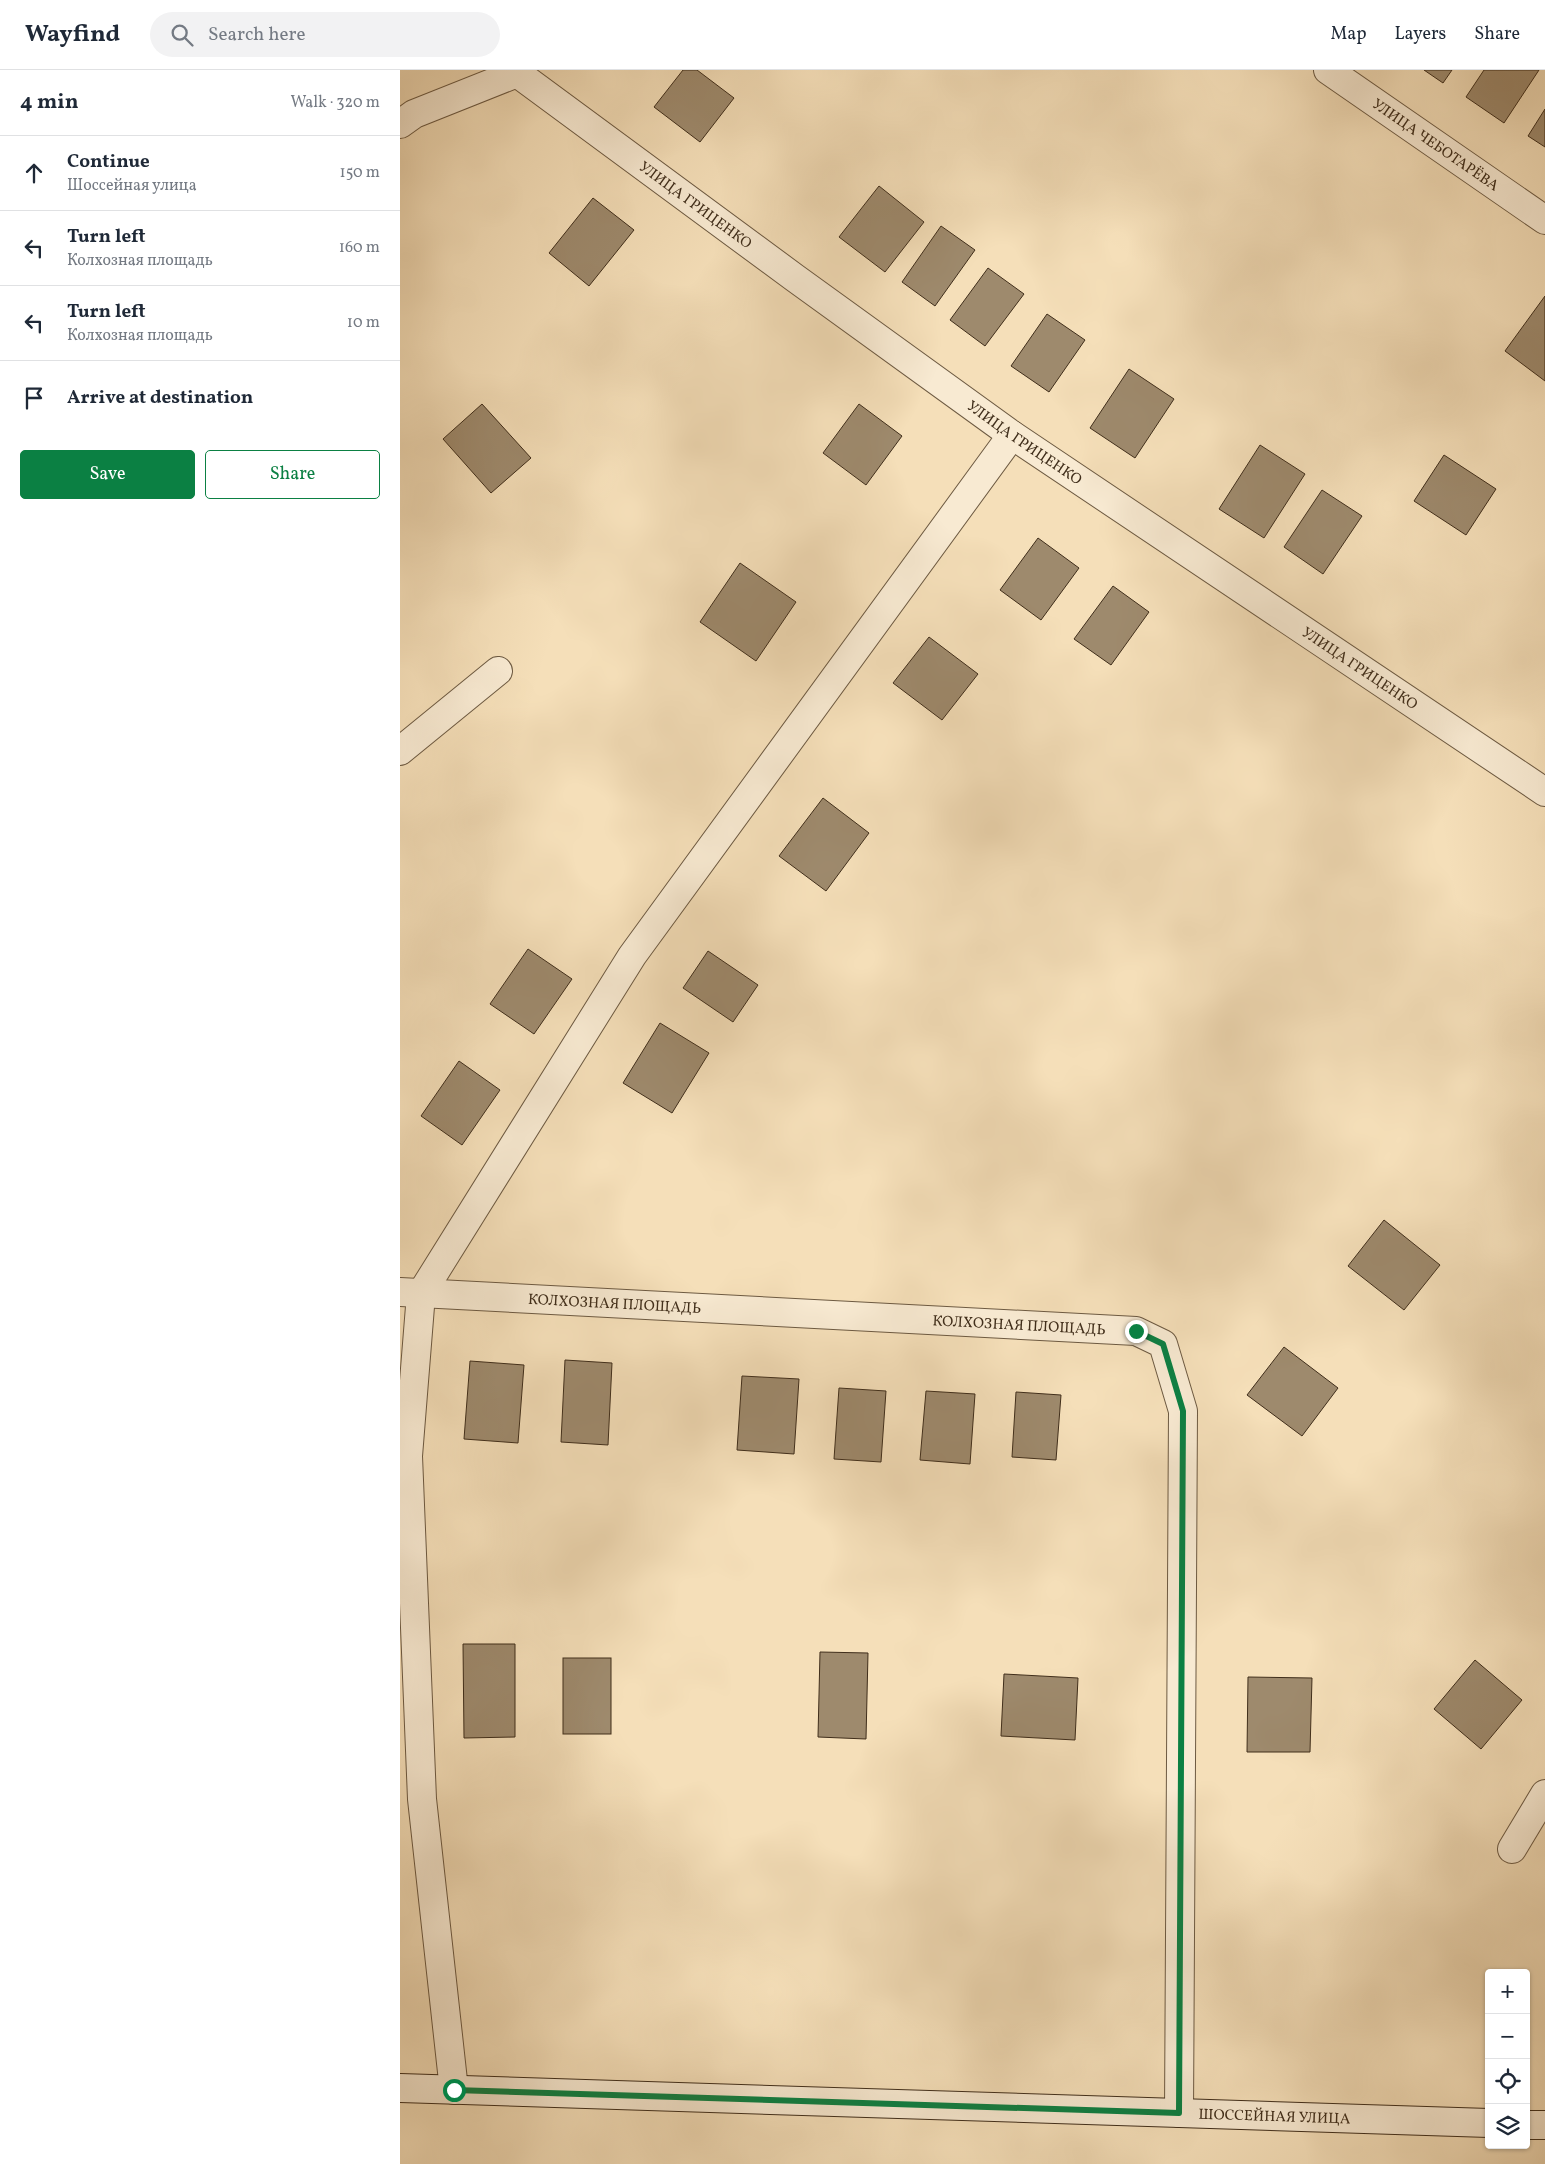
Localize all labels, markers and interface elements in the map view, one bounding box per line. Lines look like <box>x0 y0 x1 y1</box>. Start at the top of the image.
search box <box>150 12 500 57</box>
text: Wayfind <box>25 18 120 52</box>
icon: search <box>168 21 196 49</box>
text: Search here <box>208 22 305 48</box>
text: Map <box>1330 22 1366 47</box>
text: Layers <box>1394 22 1446 47</box>
text: Share <box>1474 22 1520 47</box>
text: 4 min <box>20 88 79 117</box>
text: Walk · 320 m <box>290 92 380 114</box>
street label: УЛИЦА ЧЕБОТАРЁВА <box>1367 94 1503 197</box>
text: Continue <box>67 149 150 175</box>
street label: УЛИЦА ГРИЦЕНКО <box>634 157 756 255</box>
icon: ahead <box>20 159 48 187</box>
text: 150 m <box>339 162 380 184</box>
text: Шоссейная улица <box>67 175 197 197</box>
text: Turn left <box>67 224 146 250</box>
icon: left <box>20 234 48 262</box>
text: 160 m <box>339 237 380 259</box>
text: Колхозная площадь <box>67 250 213 272</box>
text: Turn left <box>67 299 146 325</box>
icon: left <box>20 309 48 337</box>
text: 10 m <box>347 312 380 334</box>
text: Колхозная площадь <box>67 325 213 347</box>
icon: arrive <box>20 384 48 412</box>
text: Arrive at destination <box>67 385 253 411</box>
street label: УЛИЦА ГРИЦЕНКО <box>962 397 1086 491</box>
button: Save <box>20 450 195 499</box>
button: Share <box>205 450 380 499</box>
street label: УЛИЦА ГРИЦЕНКО <box>1297 623 1421 716</box>
street label: КОЛХОЗНАЯ ПЛОЩАДЬ <box>527 1290 702 1320</box>
street label: КОЛХОЗНАЯ ПЛОЩАДЬ <box>932 1311 1106 1341</box>
route end <box>1125 1320 1148 1343</box>
map controls <box>1485 1969 1530 2149</box>
button: + <box>1485 1969 1530 2014</box>
button: − <box>1485 2014 1530 2059</box>
button: locate <box>1485 2059 1530 2104</box>
route start <box>443 2079 466 2102</box>
button: layers <box>1485 2104 1530 2149</box>
street label: ШОССЕЙНАЯ УЛИЦА <box>1198 2105 1351 2131</box>

